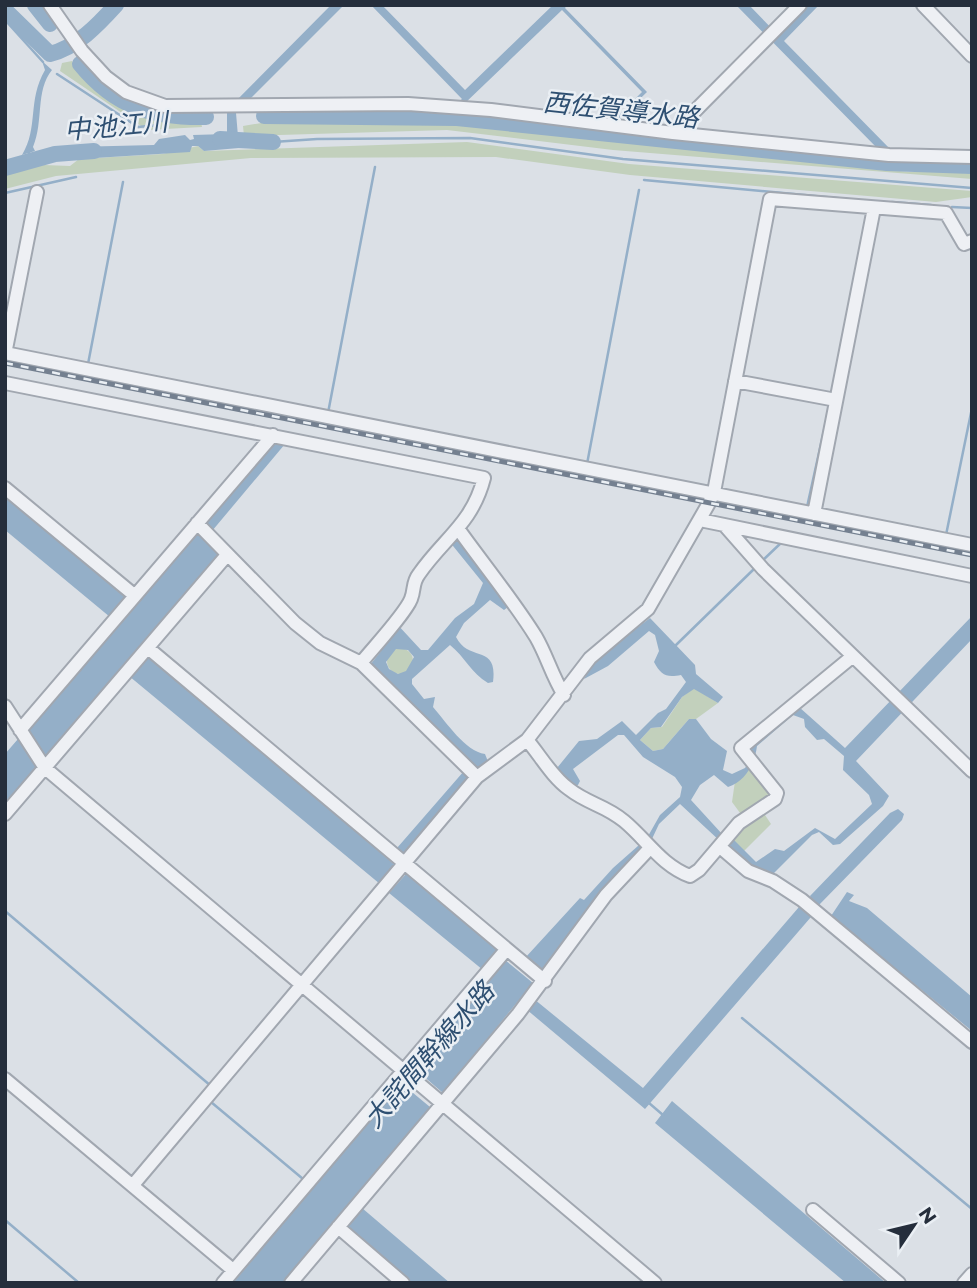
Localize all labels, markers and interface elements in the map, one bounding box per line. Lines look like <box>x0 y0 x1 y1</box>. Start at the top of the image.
water label: 西佐賀導水路 <box>542 86 702 134</box>
water label: 中池江川 <box>63 105 172 146</box>
water label: 大詫間幹線水路 <box>357 974 502 1134</box>
north arrow <box>879 1190 949 1260</box>
text: N <box>914 1203 941 1228</box>

